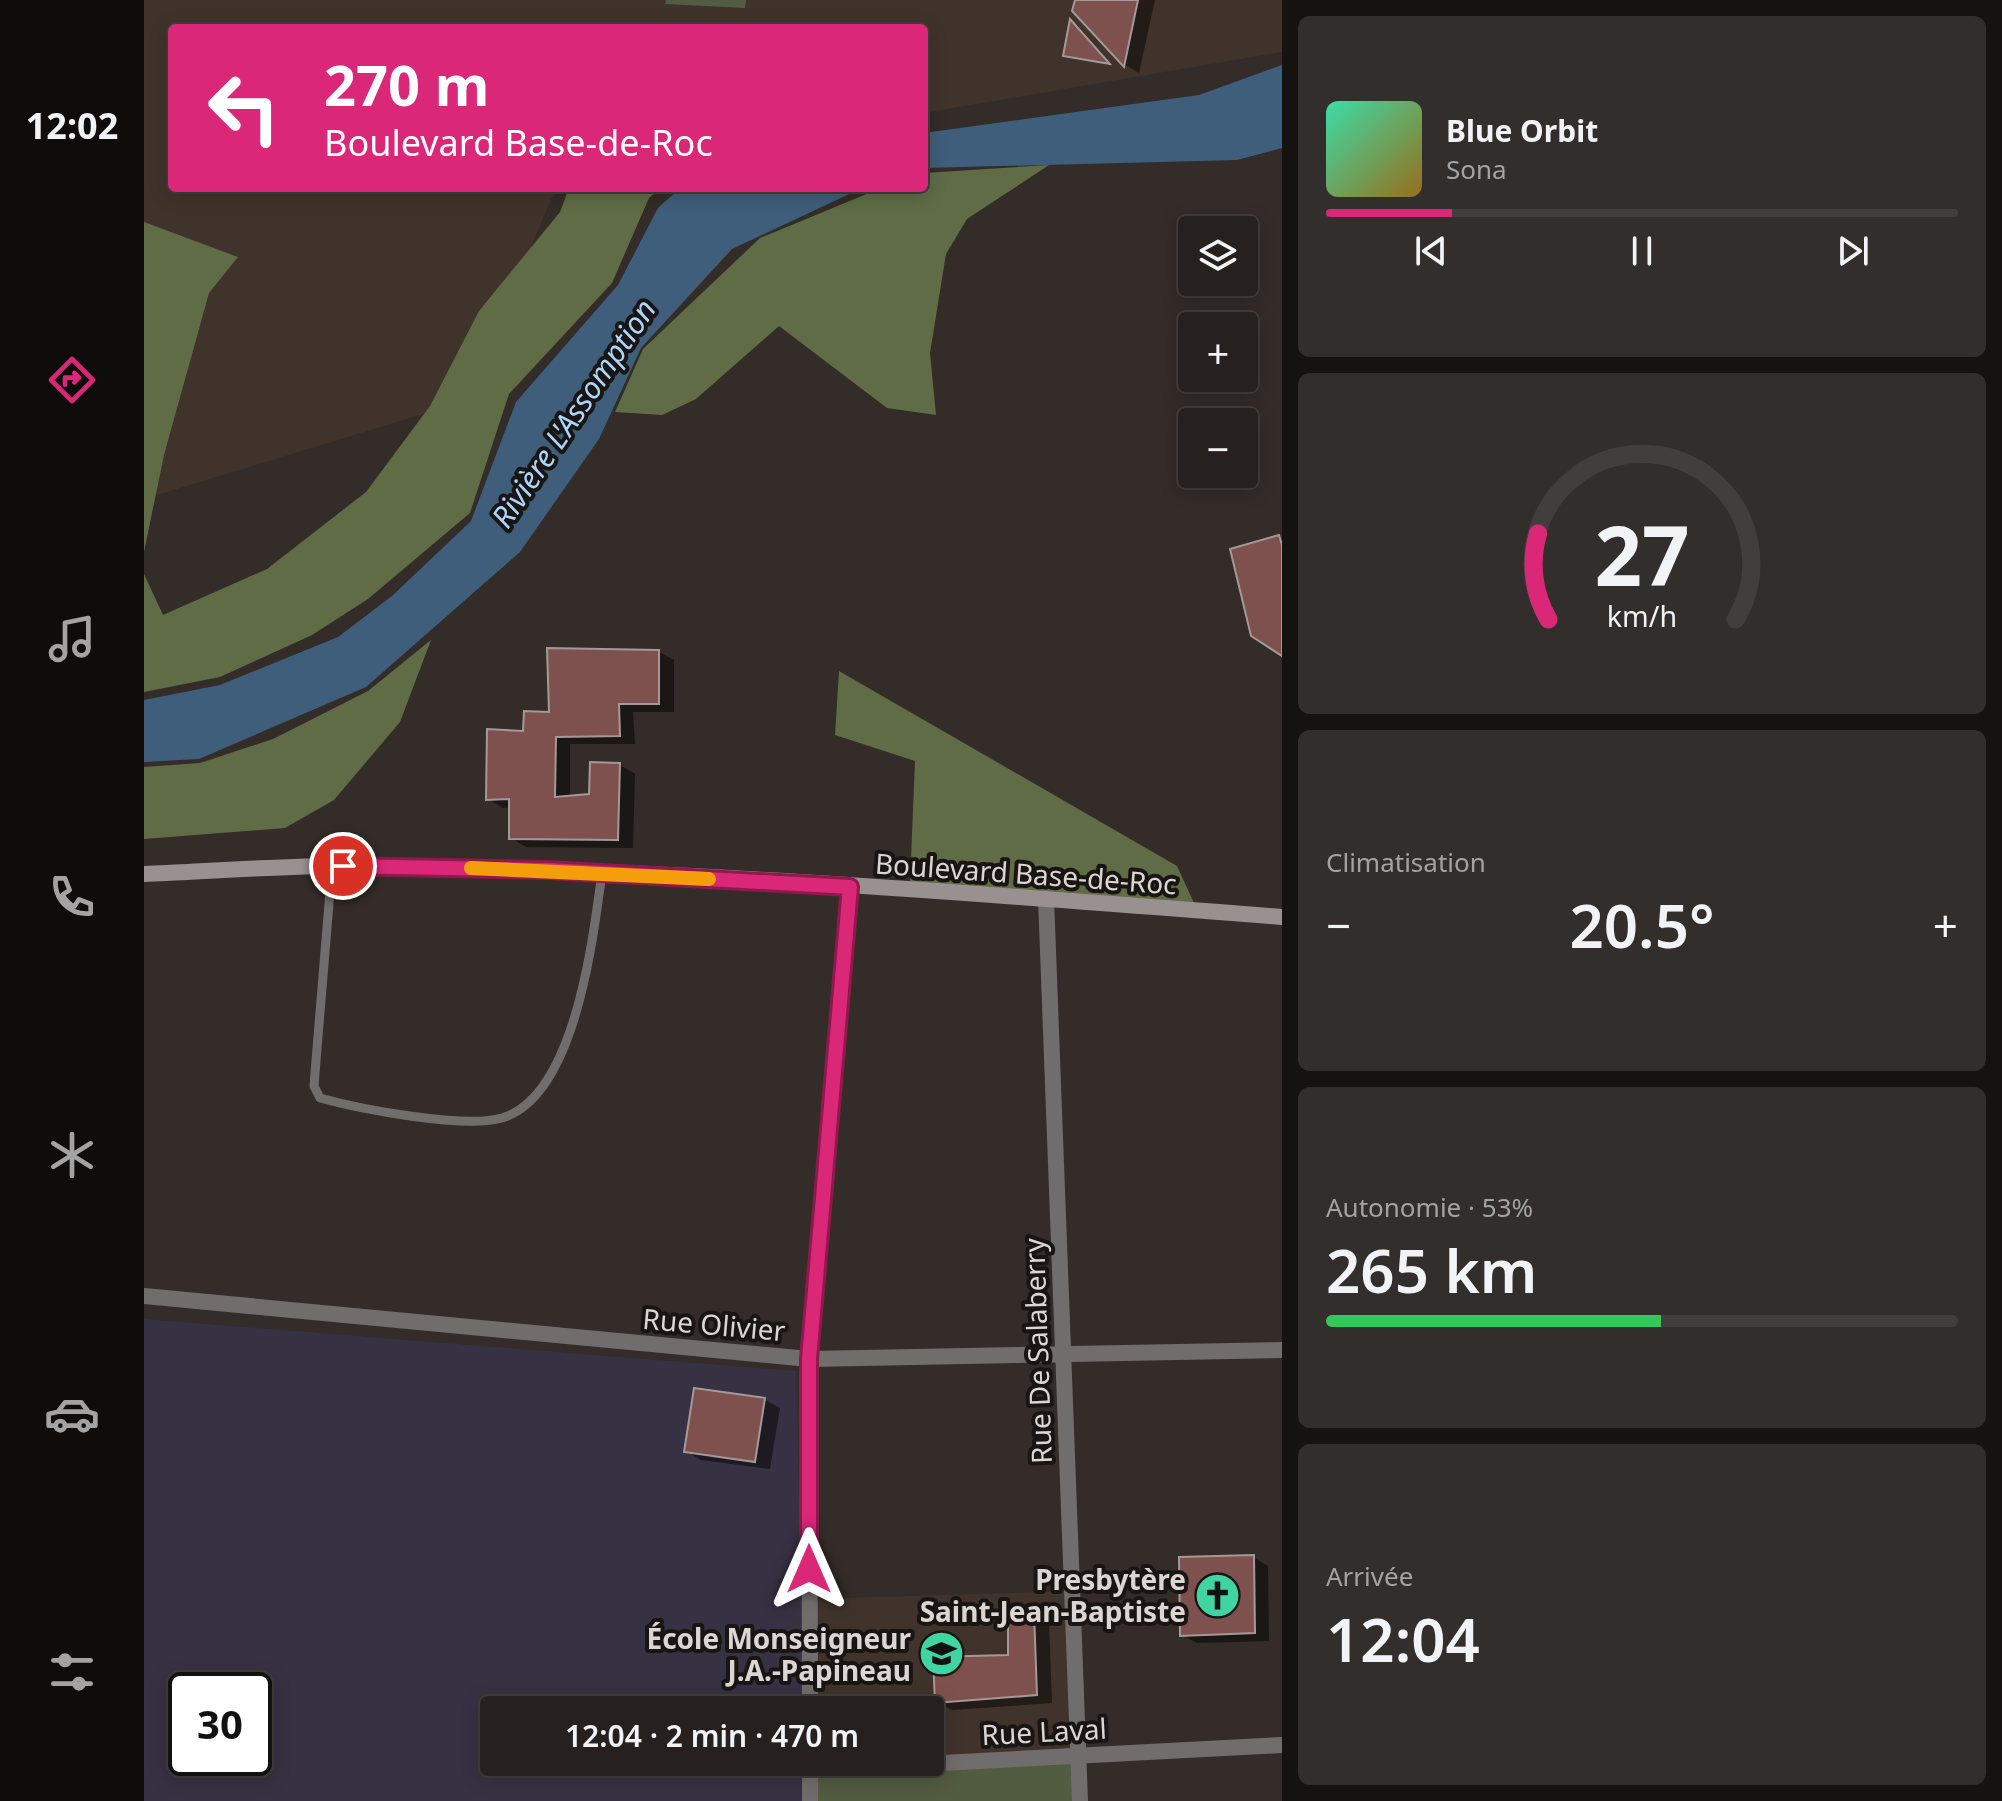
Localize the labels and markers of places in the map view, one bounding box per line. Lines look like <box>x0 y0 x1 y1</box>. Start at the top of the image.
pin <box>309 832 377 900</box>
place label: Presbytère Saint-Jean-Baptiste <box>920 1560 1186 1630</box>
church icon: Presbytère Saint-Jean-Baptiste <box>1193 1571 1241 1619</box>
place label: École Monseigneur J.A.-Papineau <box>646 1619 911 1689</box>
school or university icon: École Monseigneur J.A.-Papineau <box>918 1630 966 1678</box>

